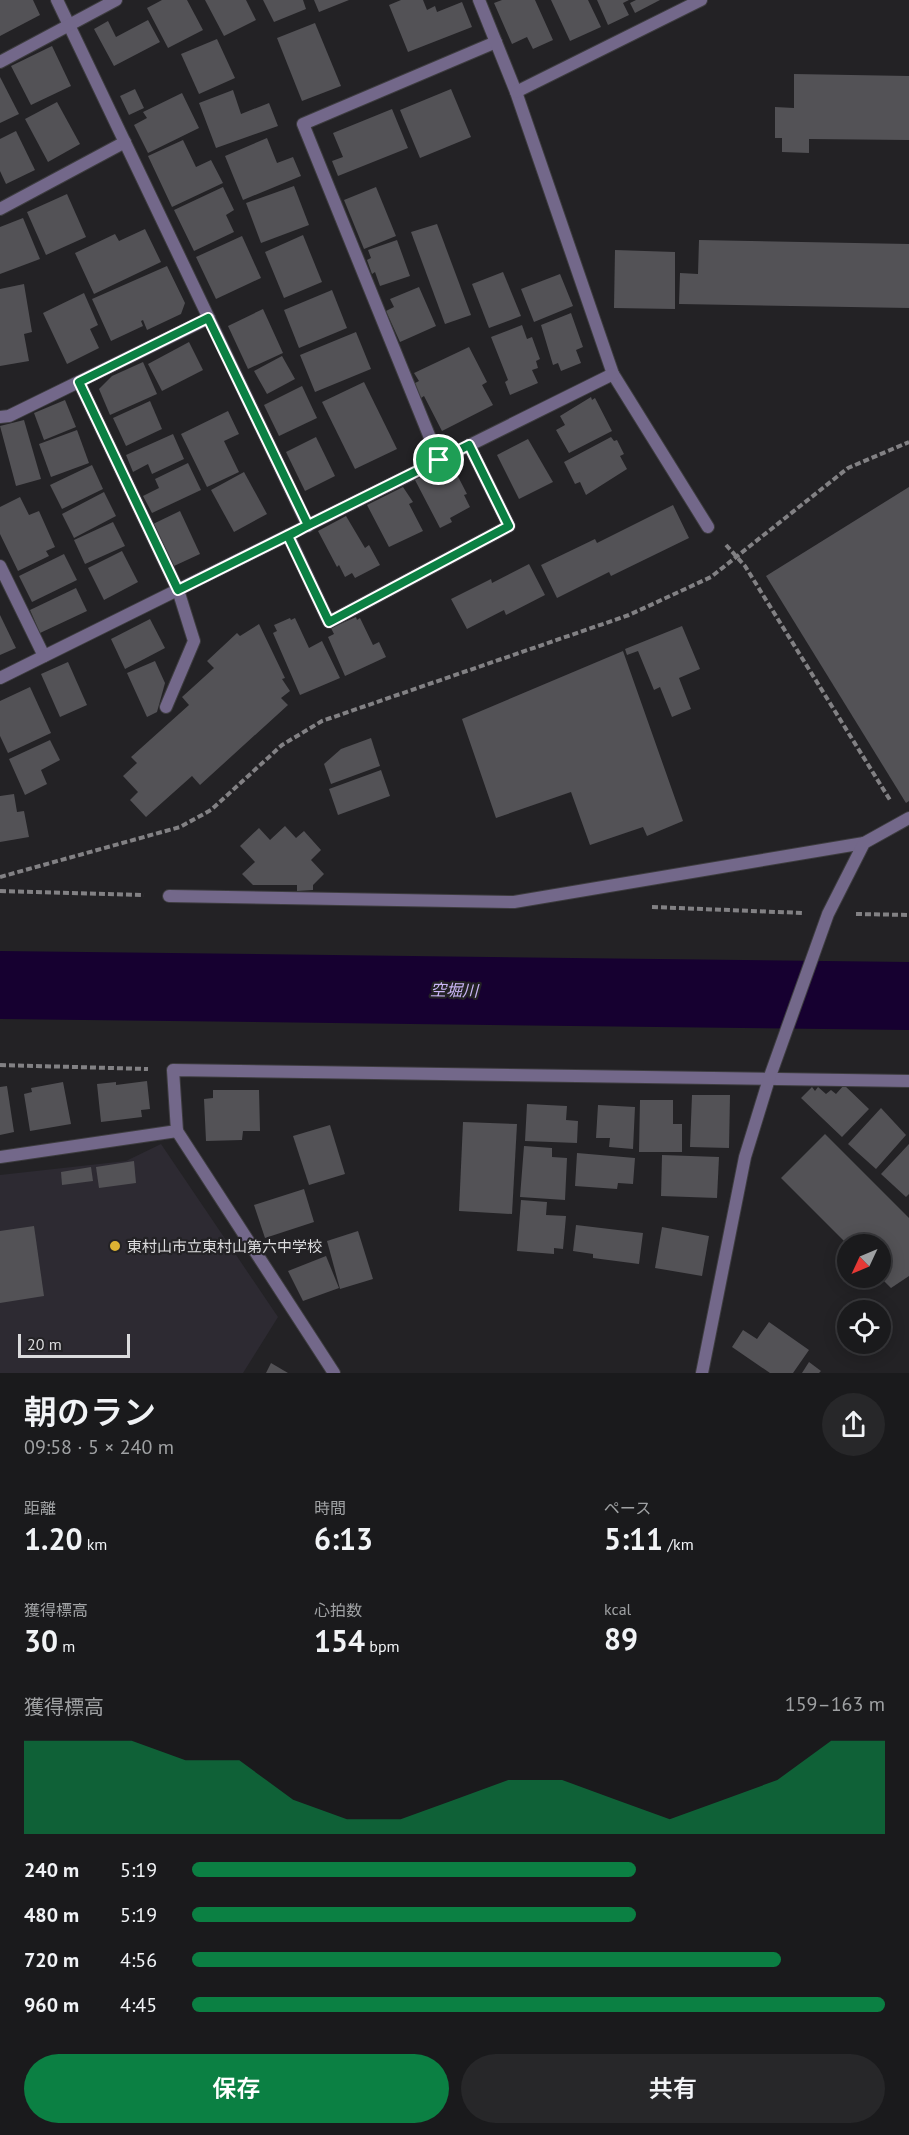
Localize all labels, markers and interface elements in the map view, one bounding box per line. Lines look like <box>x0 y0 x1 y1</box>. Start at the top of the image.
pin <box>413 434 464 485</box>
icon: arrive <box>422 443 455 476</box>
water label: 空堀川 <box>430 980 480 1000</box>
north arrow <box>837 1234 891 1288</box>
map controls <box>837 1234 891 1354</box>
place label: 東村山市立東村山第六中学校 <box>127 1237 322 1256</box>
marker: 東村山市立東村山第六中学校 <box>108 1239 122 1253</box>
button: locate <box>837 1300 891 1354</box>
scale bar <box>18 1331 130 1358</box>
text: 20 m <box>27 1334 62 1354</box>
text: 朝のラン <box>24 1390 156 1433</box>
button: share <box>822 1393 885 1456</box>
text: 09:58 · 5 × 240 m <box>24 1434 174 1460</box>
text: 距離 <box>24 1498 56 1518</box>
text: 時間 <box>314 1498 346 1518</box>
text: ペース <box>604 1498 651 1518</box>
text: 1.20 <box>24 1519 82 1558</box>
text: 6:13 <box>314 1519 373 1558</box>
text: 5:11 <box>604 1519 663 1558</box>
text: km <box>82 1534 107 1554</box>
text: /km <box>663 1534 694 1554</box>
text: kcal <box>604 1599 631 1619</box>
text: 獲得標高 <box>24 1600 88 1620</box>
text: 心拍数 <box>314 1600 362 1620</box>
text: 89 <box>604 1619 638 1658</box>
text: 30 <box>24 1621 58 1660</box>
text: 154 <box>314 1621 365 1660</box>
text: m <box>58 1636 75 1656</box>
text: bpm <box>365 1636 400 1656</box>
text: 159–163 m <box>785 1691 885 1717</box>
text: 獲得標高 <box>24 1694 104 1720</box>
text: 240 m <box>24 1857 79 1883</box>
text: 5:19 <box>120 1857 157 1883</box>
text: 480 m <box>24 1902 79 1928</box>
text: 5:19 <box>120 1902 157 1928</box>
text: 720 m <box>24 1947 79 1973</box>
text: 4:56 <box>120 1947 157 1973</box>
text: 960 m <box>24 1992 79 2018</box>
text: 4:45 <box>120 1992 157 2018</box>
button: 保存 <box>24 2054 449 2123</box>
button: 共有 <box>461 2054 885 2123</box>

